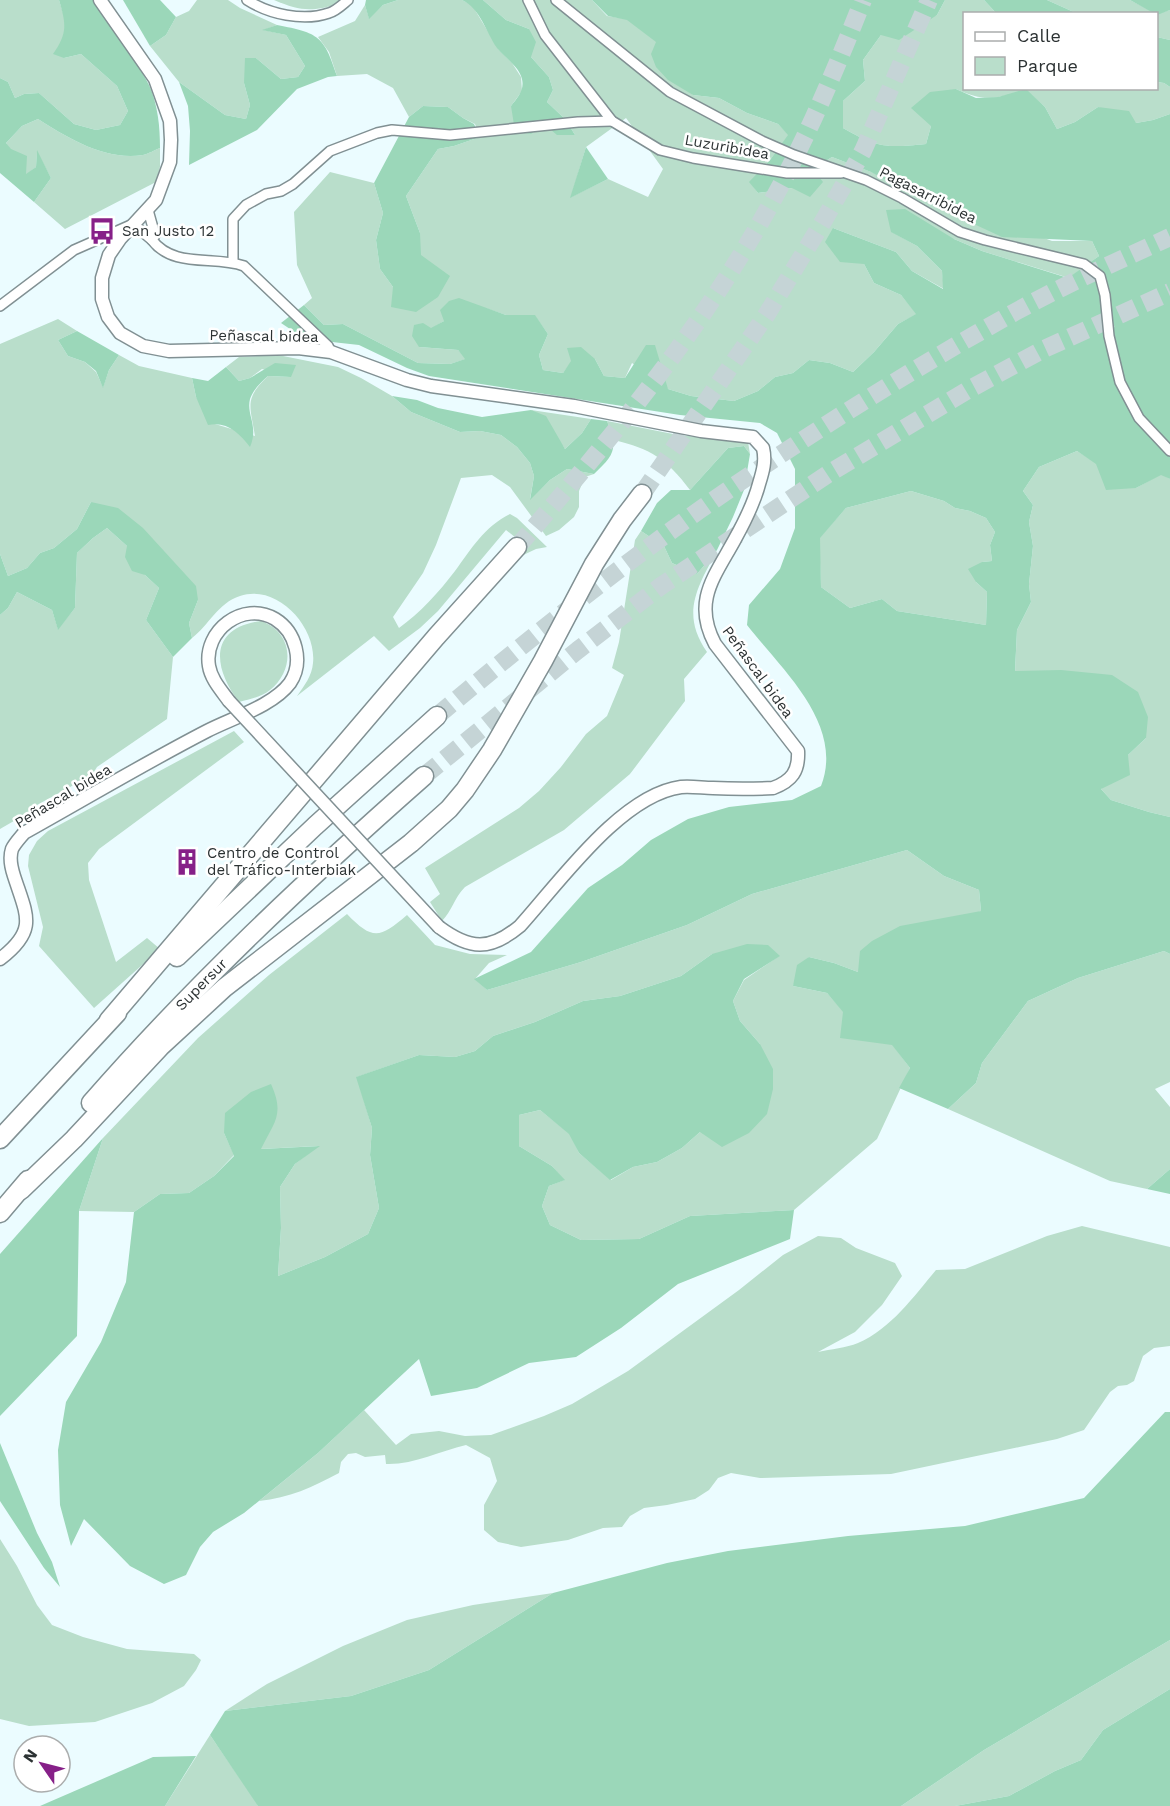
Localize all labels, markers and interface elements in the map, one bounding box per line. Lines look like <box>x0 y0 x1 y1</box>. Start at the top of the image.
legend <box>963 12 1158 90</box>
text: Calle <box>1017 25 1061 46</box>
text: Parque <box>1017 55 1078 76</box>
street label: Luzuribidea <box>683 131 771 163</box>
street label: Pagasarribidea <box>876 163 980 227</box>
bus stop icon: San Justo 12 <box>87 216 117 246</box>
place label: San Justo 12 <box>122 222 214 240</box>
street label: Peñascal bidea <box>209 326 319 346</box>
street label: Peñascal bidea <box>719 622 798 722</box>
street label: Peñascal bidea <box>11 760 115 832</box>
place label: Centro de Control del Tráfico-Interbiak <box>207 844 357 879</box>
building icon: Centro de Control del Tráfico-Interbiak <box>172 847 202 877</box>
street label: Supersur <box>172 955 231 1014</box>
north arrow <box>12 1734 72 1794</box>
text: N <box>19 1745 41 1766</box>

